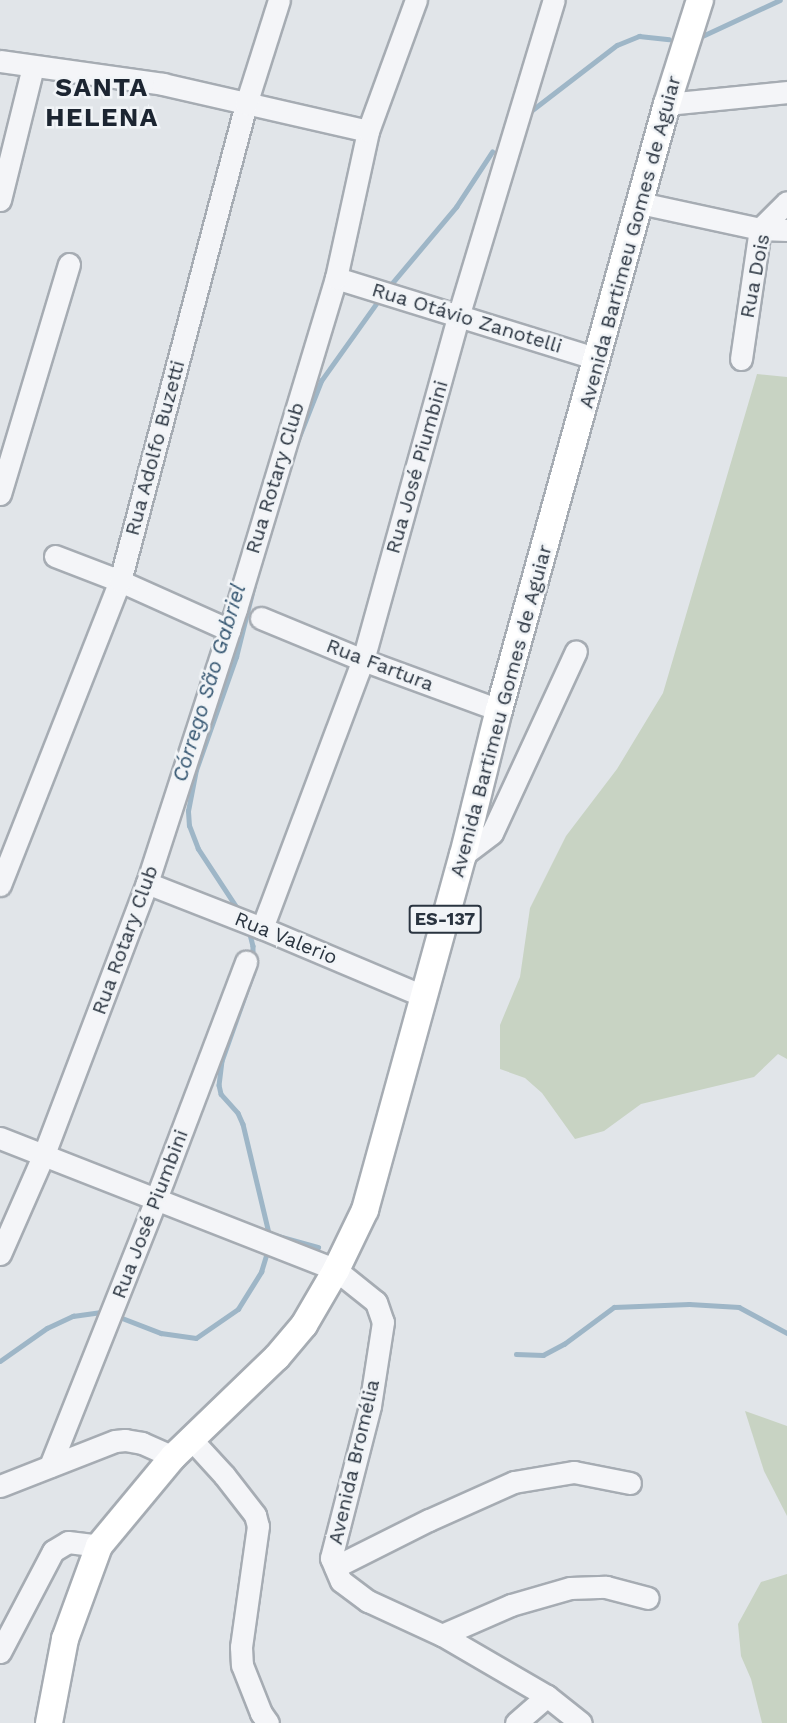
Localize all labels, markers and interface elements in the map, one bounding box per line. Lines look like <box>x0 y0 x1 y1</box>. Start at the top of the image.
district label: SANTA HELENA <box>45 72 159 134</box>
street label: Avenida Bartimeu Gomes de Aguiar <box>574 72 686 412</box>
street label: Rua Dois <box>735 232 775 320</box>
street label: Rua Otávio Zanotelli <box>369 278 565 358</box>
street label: Rua Adolfo Buzetti <box>120 357 190 539</box>
street label: Rua José Piumbini <box>381 377 453 557</box>
street label: Rua Rotary Club <box>240 399 310 557</box>
street label: Avenida Bartimeu Gomes de Aguiar <box>445 541 557 881</box>
water label: Córrego São Gabriel <box>167 581 251 785</box>
street label: Rua Fartura <box>323 633 437 697</box>
street label: Rua Rotary Club <box>87 862 163 1018</box>
road number: ES-137 <box>408 904 482 934</box>
street label: Rua Valerio <box>231 906 341 970</box>
street label: Rua José Piumbini <box>107 1126 193 1302</box>
street label: Avenida Bromélia <box>323 1377 385 1547</box>

